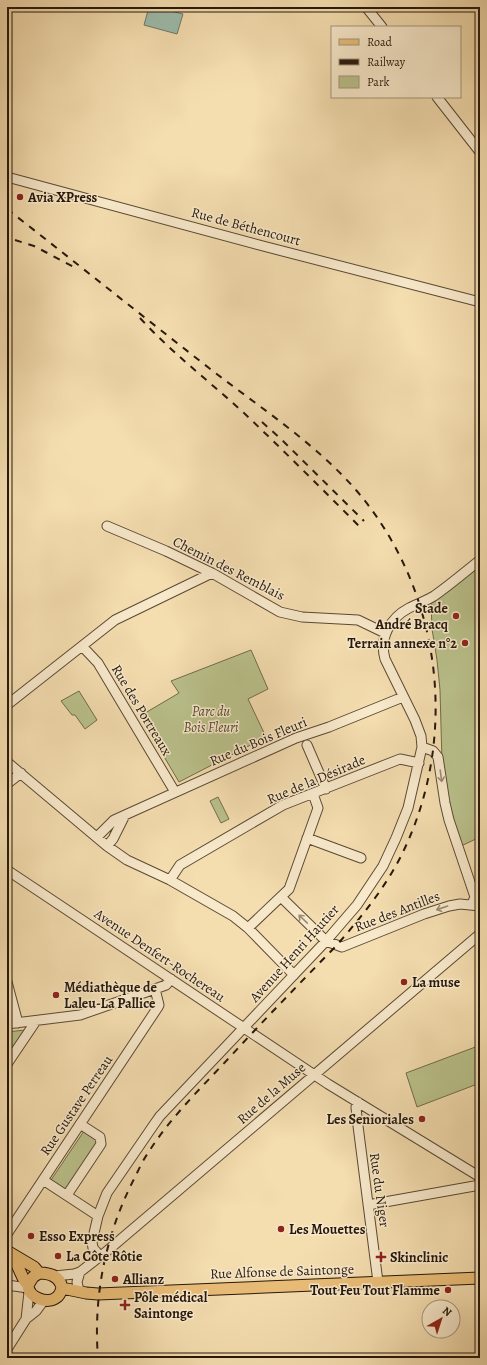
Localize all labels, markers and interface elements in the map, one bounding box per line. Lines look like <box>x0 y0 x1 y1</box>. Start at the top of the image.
legend <box>331 26 461 98</box>
text: Road <box>367 34 393 50</box>
text: Railway <box>367 54 406 70</box>
text: Park <box>367 74 390 90</box>
place label: Avia XPress <box>27 188 98 207</box>
marker: Avia XPress <box>15 192 25 202</box>
street label: Rue de Béthencourt <box>189 203 303 250</box>
street label: Chemin des Remblais <box>169 532 288 605</box>
place label: Stade André Bracq <box>374 599 449 634</box>
marker: Stade André Bracq <box>451 611 461 621</box>
place label: Terrain annexe n°2 <box>347 634 457 653</box>
marker: Terrain annexe n°2 <box>460 638 470 648</box>
street label: Rue des Portreaux <box>107 661 176 760</box>
park label: Parc du Bois Fleuri <box>183 702 239 737</box>
street label: Rue du Bois Fleuri <box>207 712 310 771</box>
street label: Rue de la Désirade <box>264 750 368 809</box>
one-way arrow <box>437 770 445 783</box>
street label: Rue des Antilles <box>352 887 443 936</box>
street label: Avenue Henri Hautier <box>245 900 344 1007</box>
street label: Avenue Denfert-Rochereau <box>90 904 229 1007</box>
one-way arrow <box>435 905 448 912</box>
one-way arrow <box>298 914 308 924</box>
place label: La muse <box>412 973 461 992</box>
marker: La muse <box>399 977 409 987</box>
place label: Médiathèque de Laleu-La Pallice <box>64 978 157 1013</box>
marker: Médiathèque de Laleu-La Pallice <box>51 990 61 1000</box>
street label: Rue Gustave Perreau <box>36 1051 117 1159</box>
street label: Rue de la Muse <box>233 1058 310 1128</box>
place label: Les Senioriales <box>327 1110 414 1129</box>
marker: Les Senioriales <box>417 1114 427 1124</box>
street label: Rue du Niger <box>365 1152 394 1229</box>
place label: Les Mouettes <box>289 1220 366 1239</box>
marker: Les Mouettes <box>276 1224 286 1234</box>
place label: Esso Express <box>39 1227 115 1246</box>
marker: Esso Express <box>26 1231 36 1241</box>
place label: La Côte Rôtie <box>66 1247 143 1266</box>
place label: Skinclinic <box>390 1248 448 1267</box>
marker: La Côte Rôtie <box>53 1251 63 1261</box>
marker: Skinclinic <box>375 1251 387 1263</box>
street label: Rue Alfonse de Saintonge <box>210 1259 354 1284</box>
place label: Allianz <box>122 1270 165 1289</box>
marker: Allianz <box>110 1274 120 1284</box>
place label: Tout Feu Tout Flamme <box>310 1281 441 1300</box>
marker: Tout Feu Tout Flamme <box>443 1285 453 1295</box>
place label: Pôle médical Saintonge <box>134 1288 208 1323</box>
marker: Pôle médical Saintonge <box>119 1299 131 1311</box>
north arrow <box>421 1299 461 1339</box>
text: N <box>439 1303 455 1320</box>

